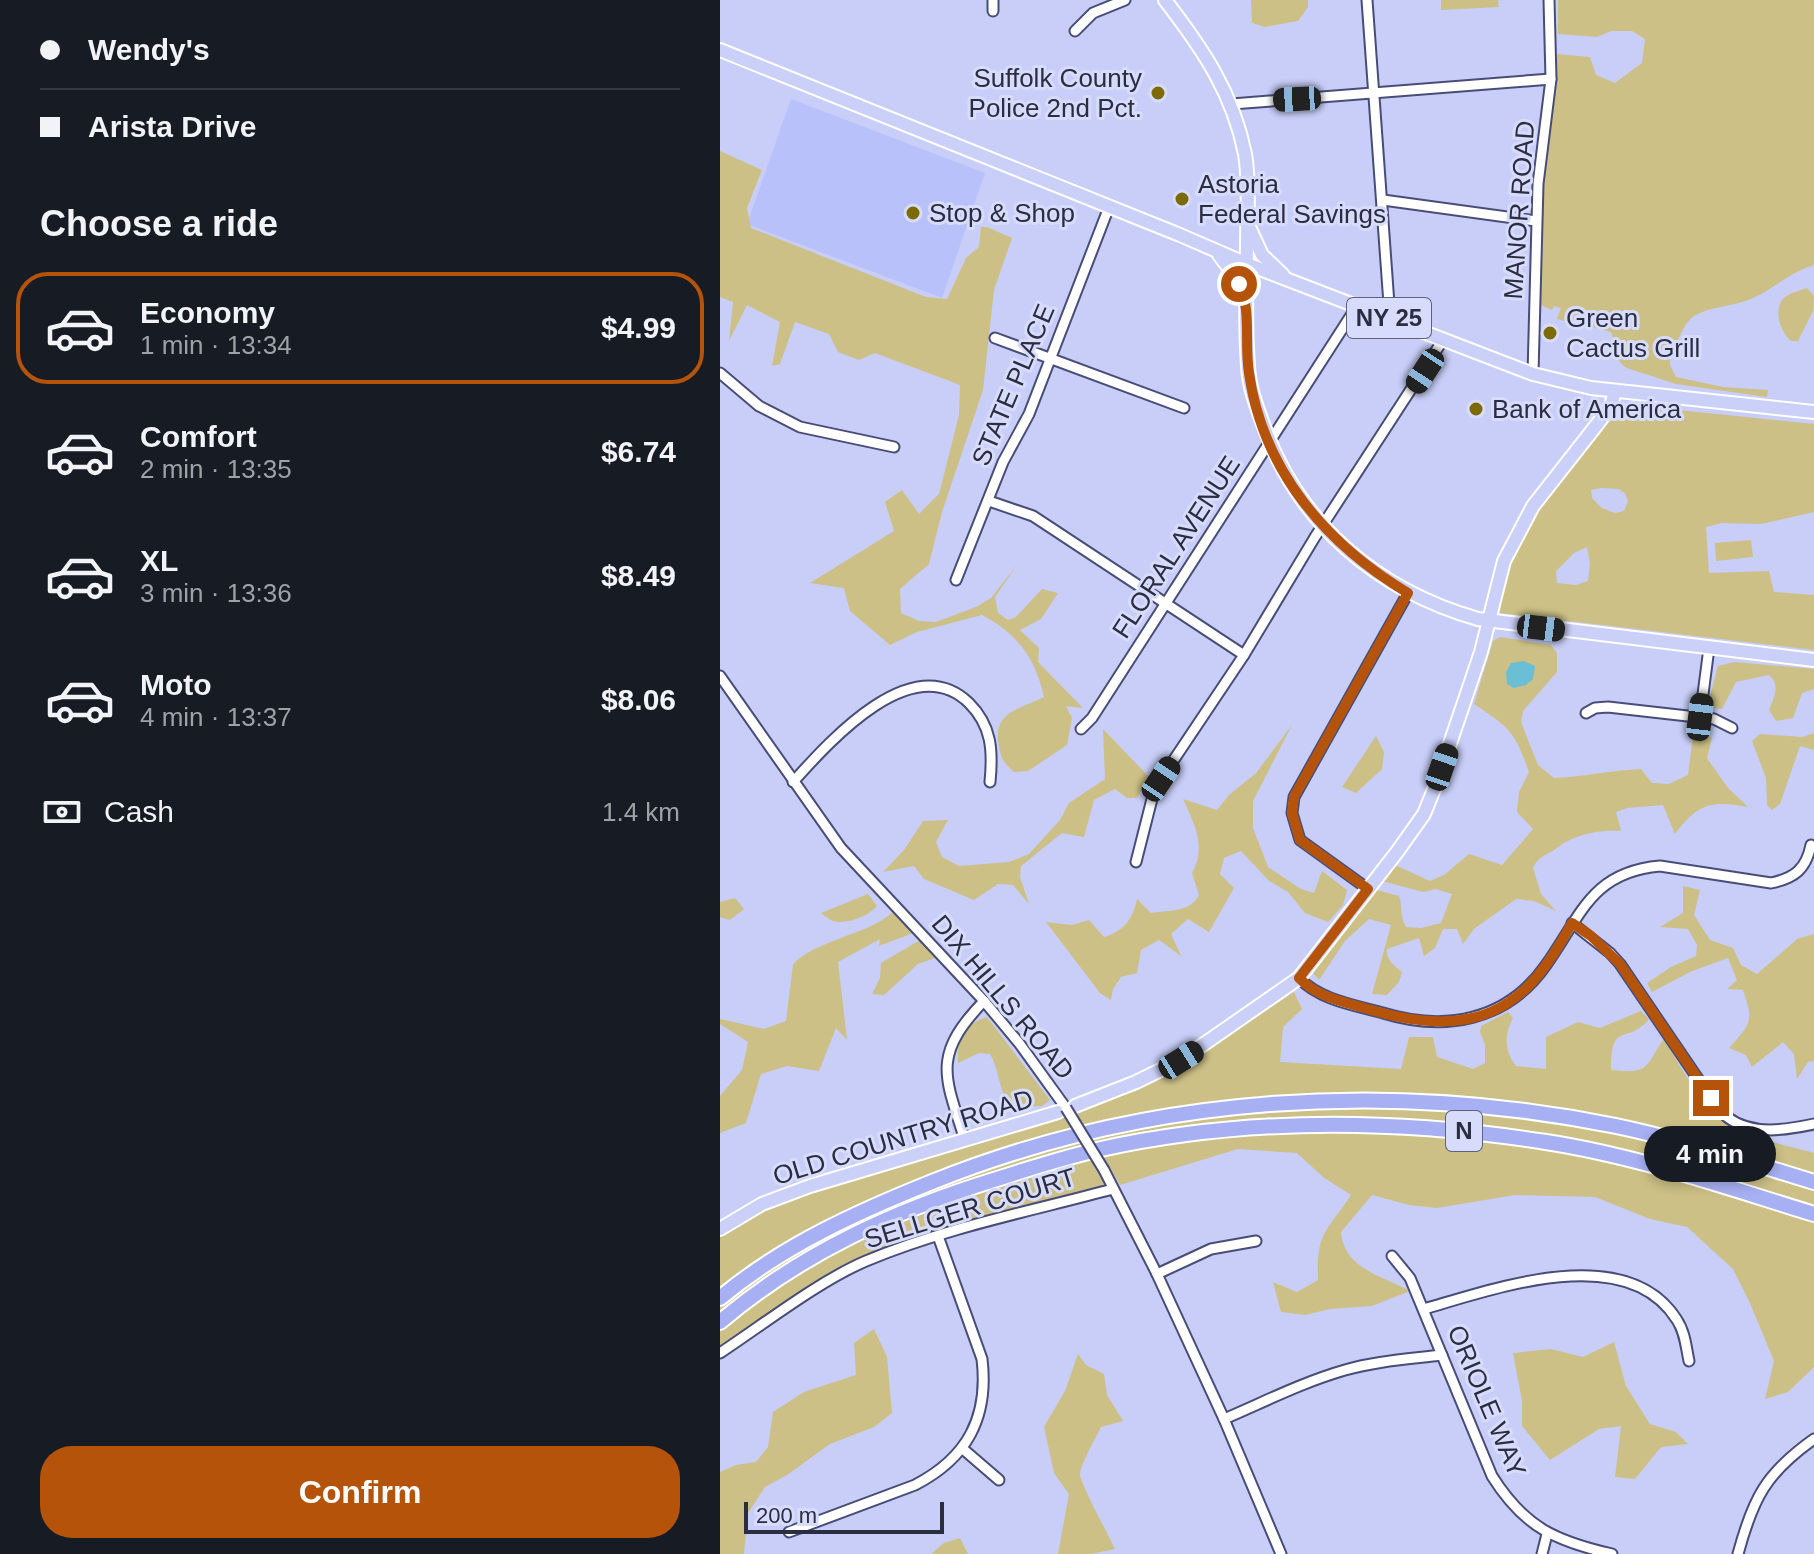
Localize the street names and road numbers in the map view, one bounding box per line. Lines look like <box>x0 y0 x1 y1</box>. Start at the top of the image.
street label: MANOR ROAD <box>1498 120 1540 300</box>
road number: NY 25 <box>1347 298 1431 338</box>
street label: STATE PLACE <box>966 300 1060 470</box>
street label: FLORAL AVENUE <box>1106 450 1246 644</box>
street label: DIX HILLS ROAD <box>926 909 1080 1085</box>
street label: OLD COUNTRY ROAD <box>769 1083 1037 1191</box>
road number: N <box>1446 1111 1482 1151</box>
street label: SELLGER COURT <box>861 1162 1079 1254</box>
street label: ORIOLE WAY <box>1442 1321 1532 1481</box>

